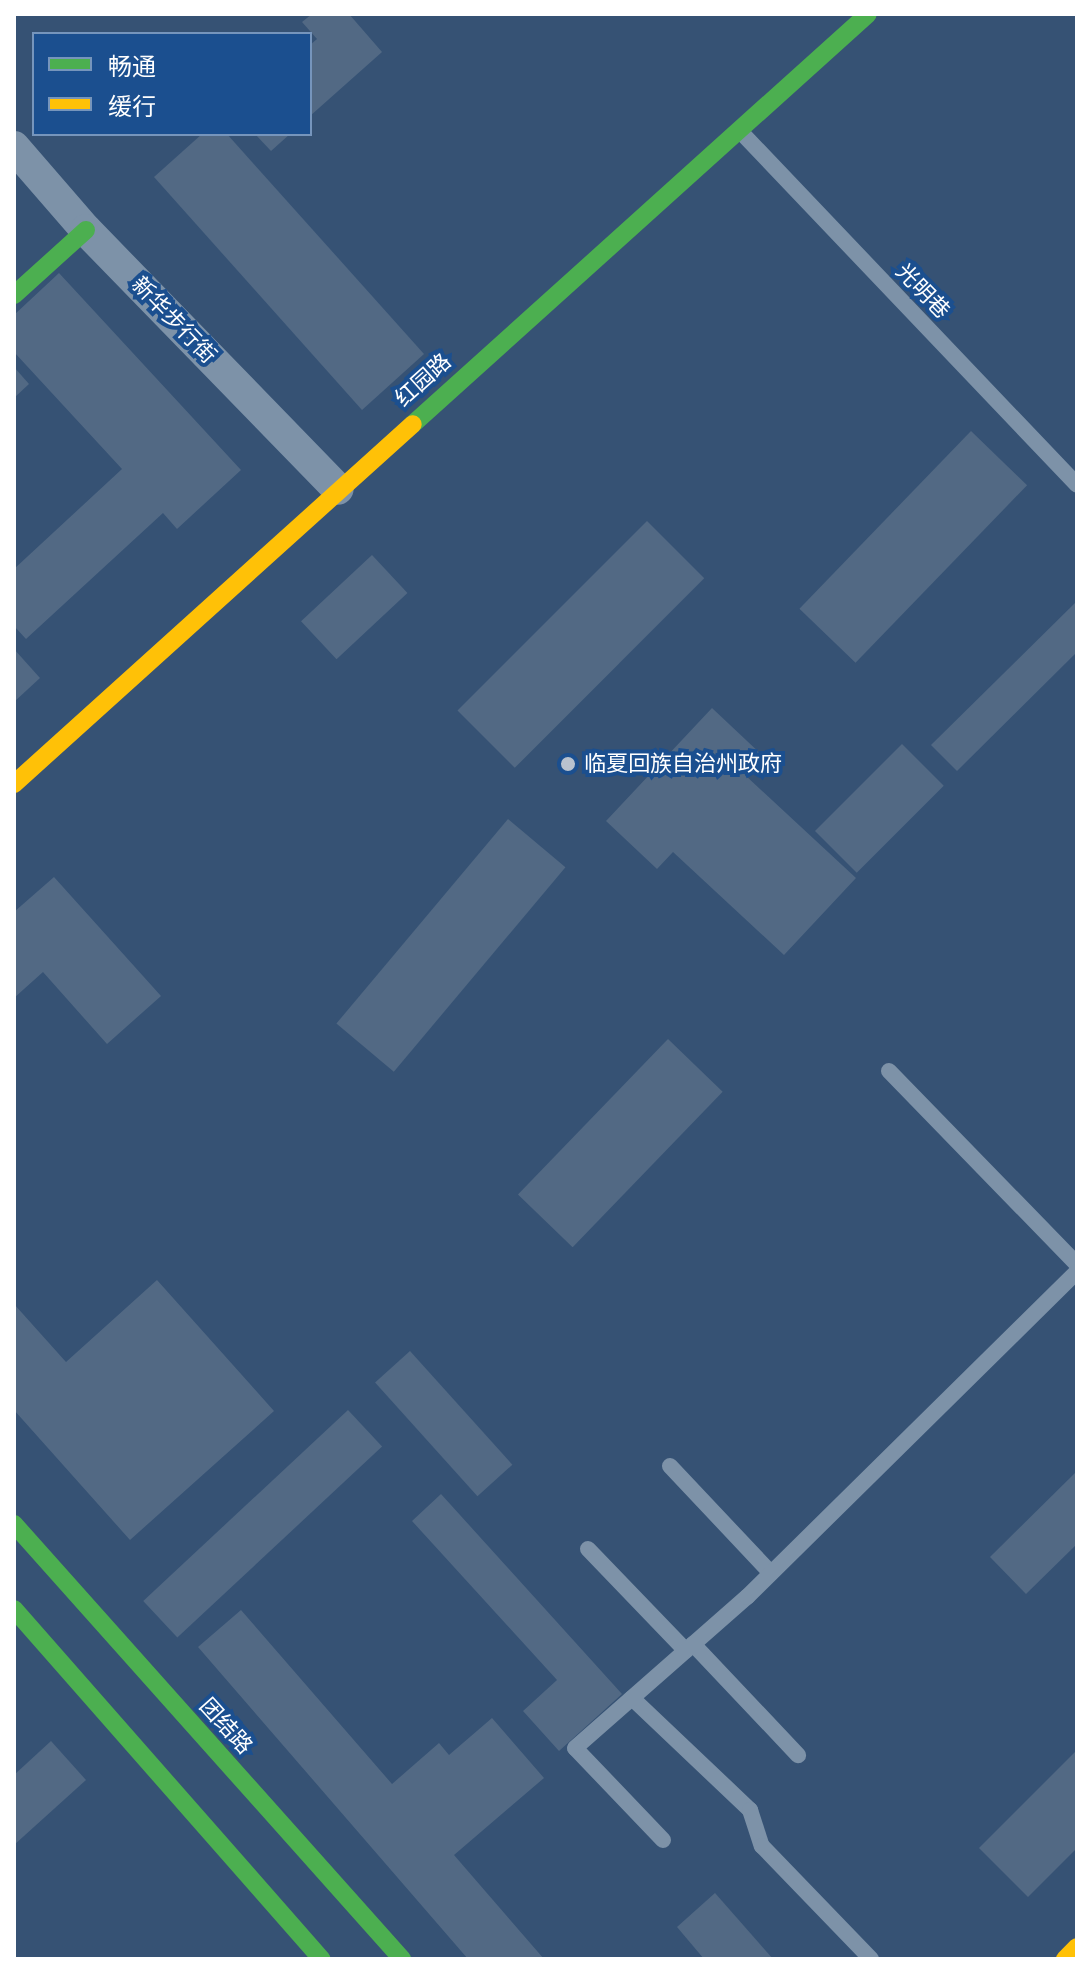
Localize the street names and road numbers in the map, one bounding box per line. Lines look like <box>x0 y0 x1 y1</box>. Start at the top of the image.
street label: 光明巷 <box>891 258 955 324</box>
street label: 新华步行街 <box>126 271 222 369</box>
street label: 红园路 <box>390 348 456 412</box>
street label: 团结路 <box>194 1693 258 1759</box>

